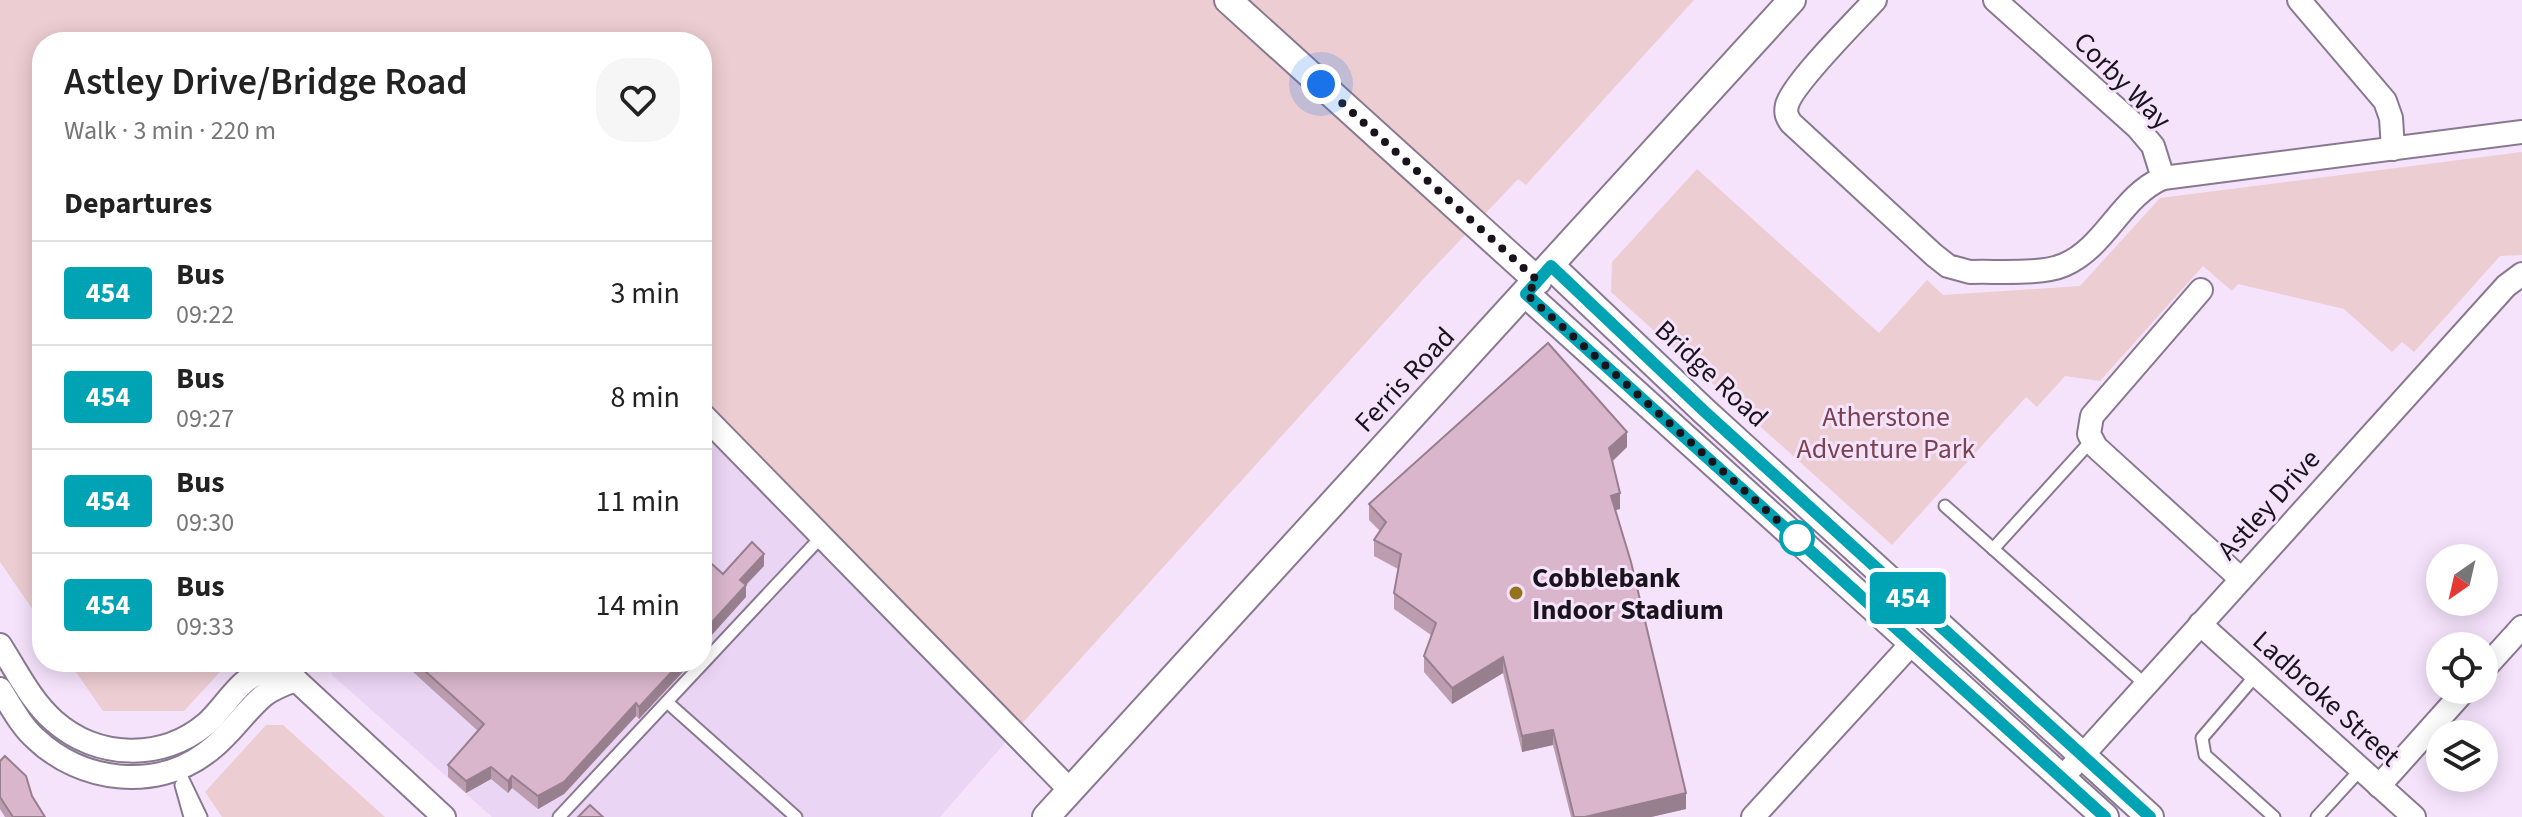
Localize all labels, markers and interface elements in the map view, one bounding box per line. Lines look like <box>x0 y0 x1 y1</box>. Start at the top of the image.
street label: Corby Way <box>2064 23 2180 139</box>
text: Astley Drive/Bridge Road <box>64 55 468 109</box>
button: heart <box>596 58 680 142</box>
your location <box>1301 64 1341 104</box>
text: Walk · 3 min · 220 m <box>64 112 276 149</box>
text: Departures <box>64 182 212 225</box>
text: Bus <box>176 253 224 296</box>
text: 3 min <box>610 272 680 315</box>
text: 454 <box>86 273 130 313</box>
text: 09:22 <box>176 296 234 333</box>
street label: Bridge Road <box>1646 311 1777 437</box>
street label: Ferris Road <box>1345 318 1464 441</box>
text: Bus <box>176 357 224 400</box>
text: 8 min <box>610 376 680 419</box>
text: 454 <box>86 377 130 417</box>
park label: Atherstone Adventure Park <box>1797 397 1976 469</box>
text: 09:27 <box>176 400 234 437</box>
street label: Astley Drive <box>2208 440 2329 569</box>
text: Bus <box>176 461 224 504</box>
text: 11 min <box>596 480 680 523</box>
text: 454 <box>86 481 130 521</box>
text: 09:30 <box>176 504 234 541</box>
unlabelled marker <box>1780 521 1814 555</box>
north arrow <box>2426 544 2498 616</box>
map controls <box>2426 544 2498 792</box>
place label: Cobblebank Indoor Stadium <box>1532 558 1724 630</box>
text: Bus <box>176 565 224 608</box>
line badge: 454 <box>1862 572 1954 624</box>
text: 454 <box>1886 578 1930 618</box>
text: 14 min <box>596 584 680 627</box>
marker: Cobblebank Indoor Stadium <box>1507 584 1525 602</box>
text: 454 <box>86 585 130 625</box>
text: 09:33 <box>176 608 234 645</box>
street label: Ladbroke Street <box>2244 622 2409 776</box>
button: locate <box>2426 632 2498 704</box>
button: layers <box>2426 720 2498 792</box>

